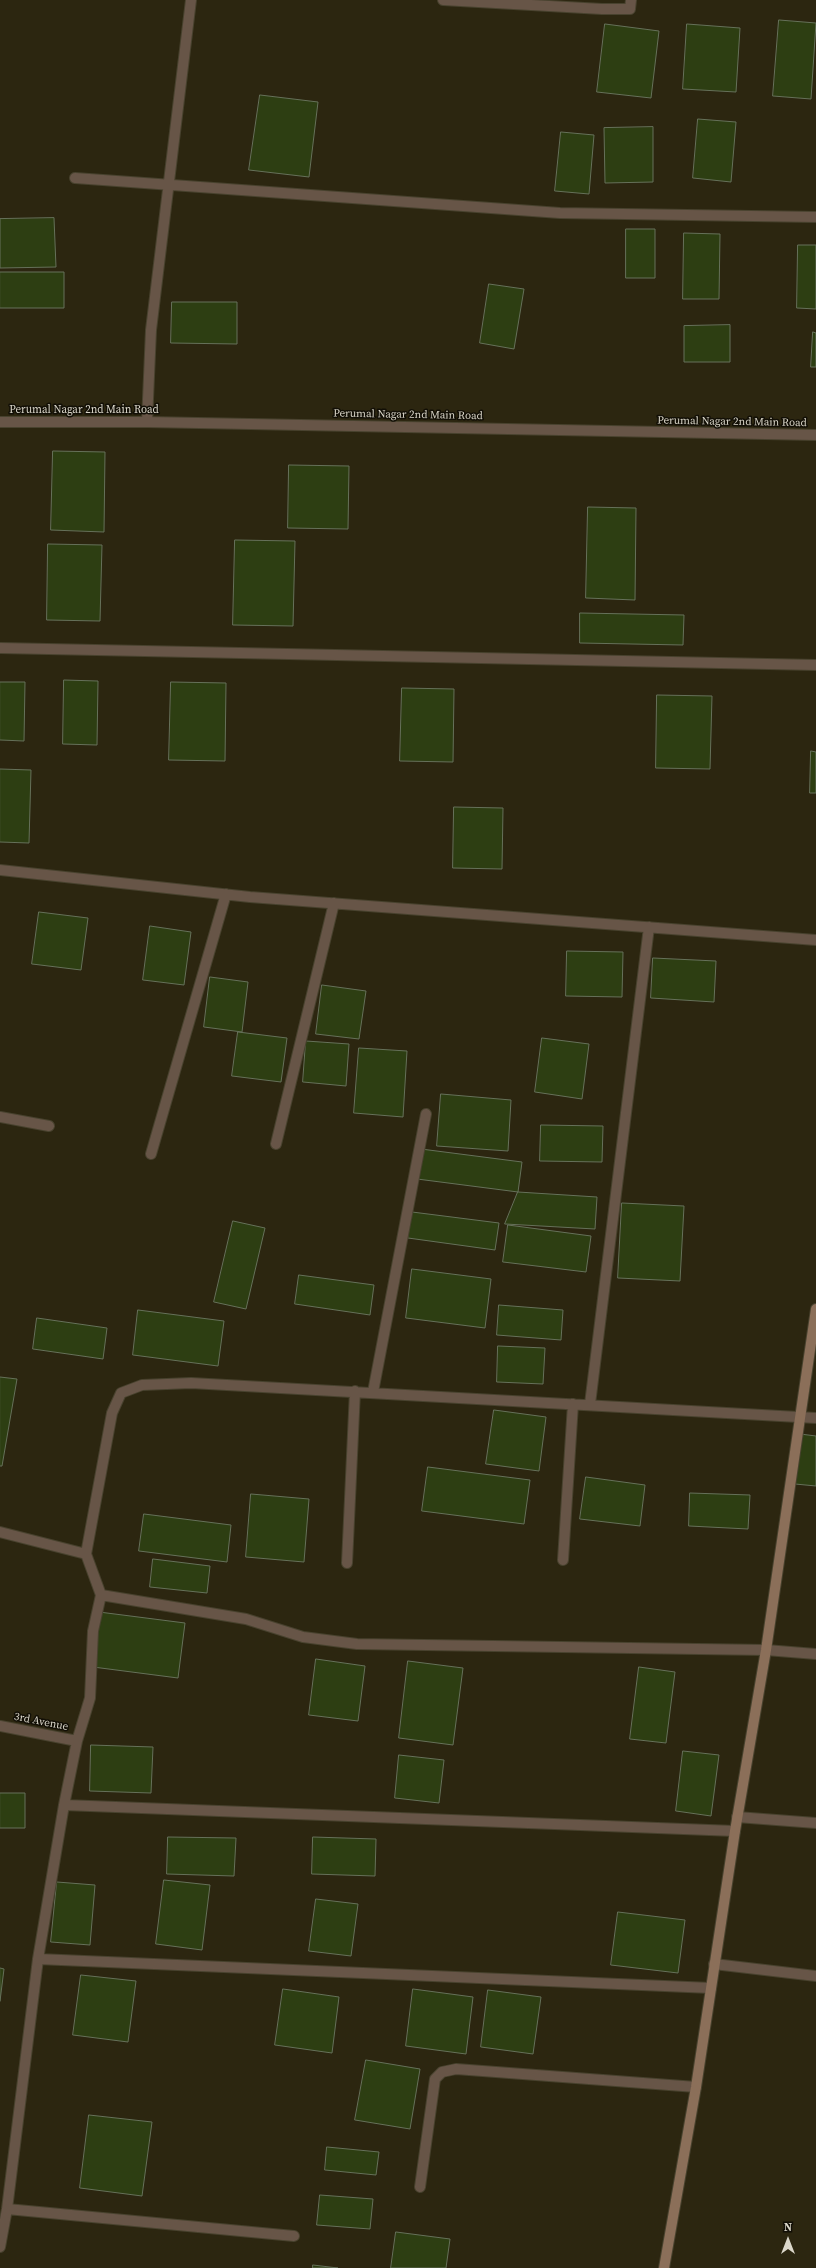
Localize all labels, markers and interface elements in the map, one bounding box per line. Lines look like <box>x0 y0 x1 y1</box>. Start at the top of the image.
street label: Perumal Nagar 2nd Main Road <box>9 403 159 417</box>
street label: Perumal Nagar 2nd Main Road <box>333 407 483 423</box>
street label: Perumal Nagar 2nd Main Road <box>657 414 807 430</box>
street label: 3rd Avenue <box>13 1710 69 1734</box>
north arrow <box>768 2220 808 2260</box>
text: N <box>784 2220 792 2235</box>

